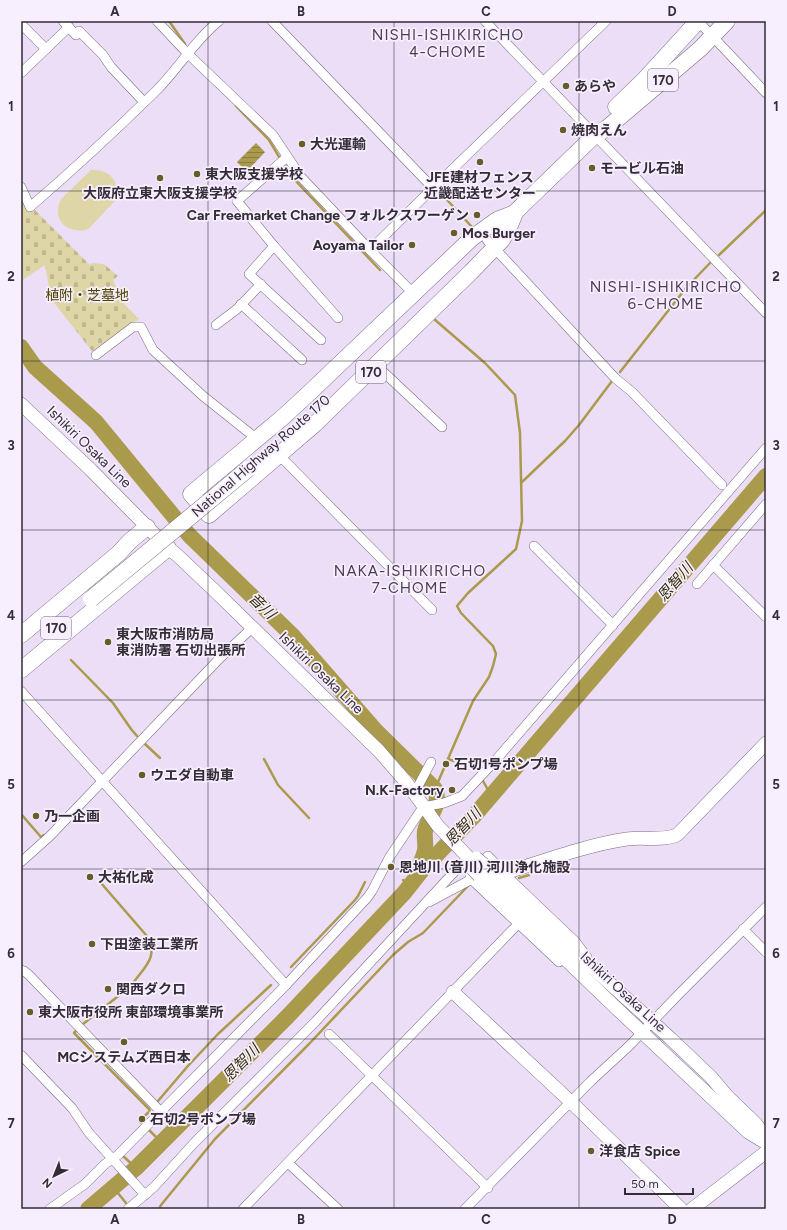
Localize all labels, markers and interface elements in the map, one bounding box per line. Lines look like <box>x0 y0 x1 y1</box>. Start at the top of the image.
text: A <box>110 4 120 19</box>
text: B <box>297 4 305 19</box>
text: C <box>481 4 491 19</box>
text: D <box>667 4 677 19</box>
district label: NISHI-ISHIKIRICHO 4-CHOME <box>372 26 524 61</box>
road number: 170 <box>648 69 678 91</box>
place label: あらや <box>574 78 616 95</box>
marker: あらや <box>561 81 571 91</box>
text: 1 <box>8 99 14 114</box>
text: 1 <box>773 99 779 114</box>
place label: 焼肉えん <box>571 122 627 139</box>
marker: 焼肉えん <box>558 125 568 135</box>
place label: 大光運輸 <box>310 136 366 153</box>
marker: 大光運輸 <box>297 139 307 149</box>
marker: JFE建材フェンス 近畿配送センター <box>475 157 485 167</box>
place label: モービル石油 <box>600 160 684 177</box>
marker: モービル石油 <box>587 163 597 173</box>
place label: 東大阪支援学校 <box>205 166 303 183</box>
marker: 東大阪支援学校 <box>192 169 202 179</box>
place label: JFE建材フェンス 近畿配送センター <box>424 169 536 202</box>
marker: 大阪府立東大阪支援学校 <box>155 173 165 183</box>
place label: 大阪府立東大阪支援学校 <box>83 185 237 202</box>
place label: Car Freemarket Change フォルクスワーゲン <box>187 207 469 224</box>
marker: Car Freemarket Change フォルクスワーゲン <box>472 210 482 220</box>
place label: Mos Burger <box>462 225 536 242</box>
marker: Mos Burger <box>449 228 459 238</box>
place label: Aoyama Tailor <box>313 237 405 254</box>
marker: Aoyama Tailor <box>407 240 417 250</box>
text: 2 <box>7 269 15 284</box>
text: 2 <box>772 269 780 284</box>
district label: NISHI-ISHIKIRICHO 6-CHOME <box>590 278 742 313</box>
park label: 植附・芝墓地 <box>45 287 129 304</box>
road number: 170 <box>356 361 386 383</box>
street label: National Highway Route 170 <box>188 391 334 521</box>
street label: Ishikiri Osaka Line <box>43 402 135 492</box>
text: 3 <box>7 438 15 453</box>
text: 3 <box>772 438 780 453</box>
water label: 恩智川 <box>653 558 698 605</box>
district label: NAKA-ISHIKIRICHO 7-CHOME <box>334 562 486 597</box>
water label: 音川 <box>245 589 280 624</box>
text: 4 <box>7 608 15 623</box>
text: 4 <box>772 608 780 623</box>
road number: 170 <box>41 617 71 639</box>
place label: 東大阪市消防局 東消防署 石切出張所 <box>116 626 245 659</box>
street label: Ishikiri Osaka Line <box>275 628 367 718</box>
marker: 東大阪市消防局 東消防署 石切出張所 <box>103 637 113 647</box>
place label: 石切1号ポンプ場 <box>454 756 558 773</box>
marker: 石切1号ポンプ場 <box>441 759 451 769</box>
place label: ウエダ自動車 <box>150 767 234 784</box>
marker: ウエダ自動車 <box>137 770 147 780</box>
text: 5 <box>7 777 15 792</box>
text: 5 <box>772 777 780 792</box>
place label: N.K-Factory <box>365 782 445 799</box>
marker: N.K-Factory <box>447 785 457 795</box>
water label: 恩智川 <box>441 803 486 850</box>
place label: 乃一企画 <box>44 808 100 825</box>
marker: 乃一企画 <box>31 811 41 821</box>
place label: 恩地川 (音川) 河川浄化施設 <box>399 859 570 876</box>
marker: 恩地川 (音川) 河川浄化施設 <box>386 862 396 872</box>
place label: 大祐化成 <box>98 869 154 886</box>
marker: 大祐化成 <box>85 872 95 882</box>
place label: 下田塗装工業所 <box>100 936 198 953</box>
marker: 下田塗装工業所 <box>87 939 97 949</box>
text: 6 <box>7 946 15 961</box>
text: 6 <box>772 946 780 961</box>
street label: Ishikiri Osaka Line <box>577 948 669 1036</box>
place label: 関西ダクロ <box>116 981 186 998</box>
marker: 関西ダクロ <box>103 984 113 994</box>
place label: 東大阪市役所 東部環境事業所 <box>38 1004 223 1021</box>
marker: 東大阪市役所 東部環境事業所 <box>25 1007 35 1017</box>
marker: MCシステムズ西日本 <box>119 1037 129 1047</box>
water label: 恩智川 <box>219 1039 265 1085</box>
place label: MCシステムズ西日本 <box>57 1049 191 1066</box>
place label: 石切2号ポンプ場 <box>150 1111 256 1128</box>
marker: 石切2号ポンプ場 <box>137 1114 147 1124</box>
text: 7 <box>7 1116 15 1131</box>
text: 7 <box>772 1116 780 1131</box>
place label: 洋食店 Spice <box>599 1143 681 1160</box>
marker: 洋食店 Spice <box>586 1146 596 1156</box>
north arrow <box>34 1156 74 1196</box>
scale bar <box>625 1170 693 1196</box>
text: N <box>40 1175 55 1191</box>
text: 50 m <box>631 1177 659 1191</box>
text: A <box>110 1212 120 1227</box>
text: B <box>297 1212 305 1227</box>
text: C <box>481 1212 491 1227</box>
text: D <box>667 1212 677 1227</box>

